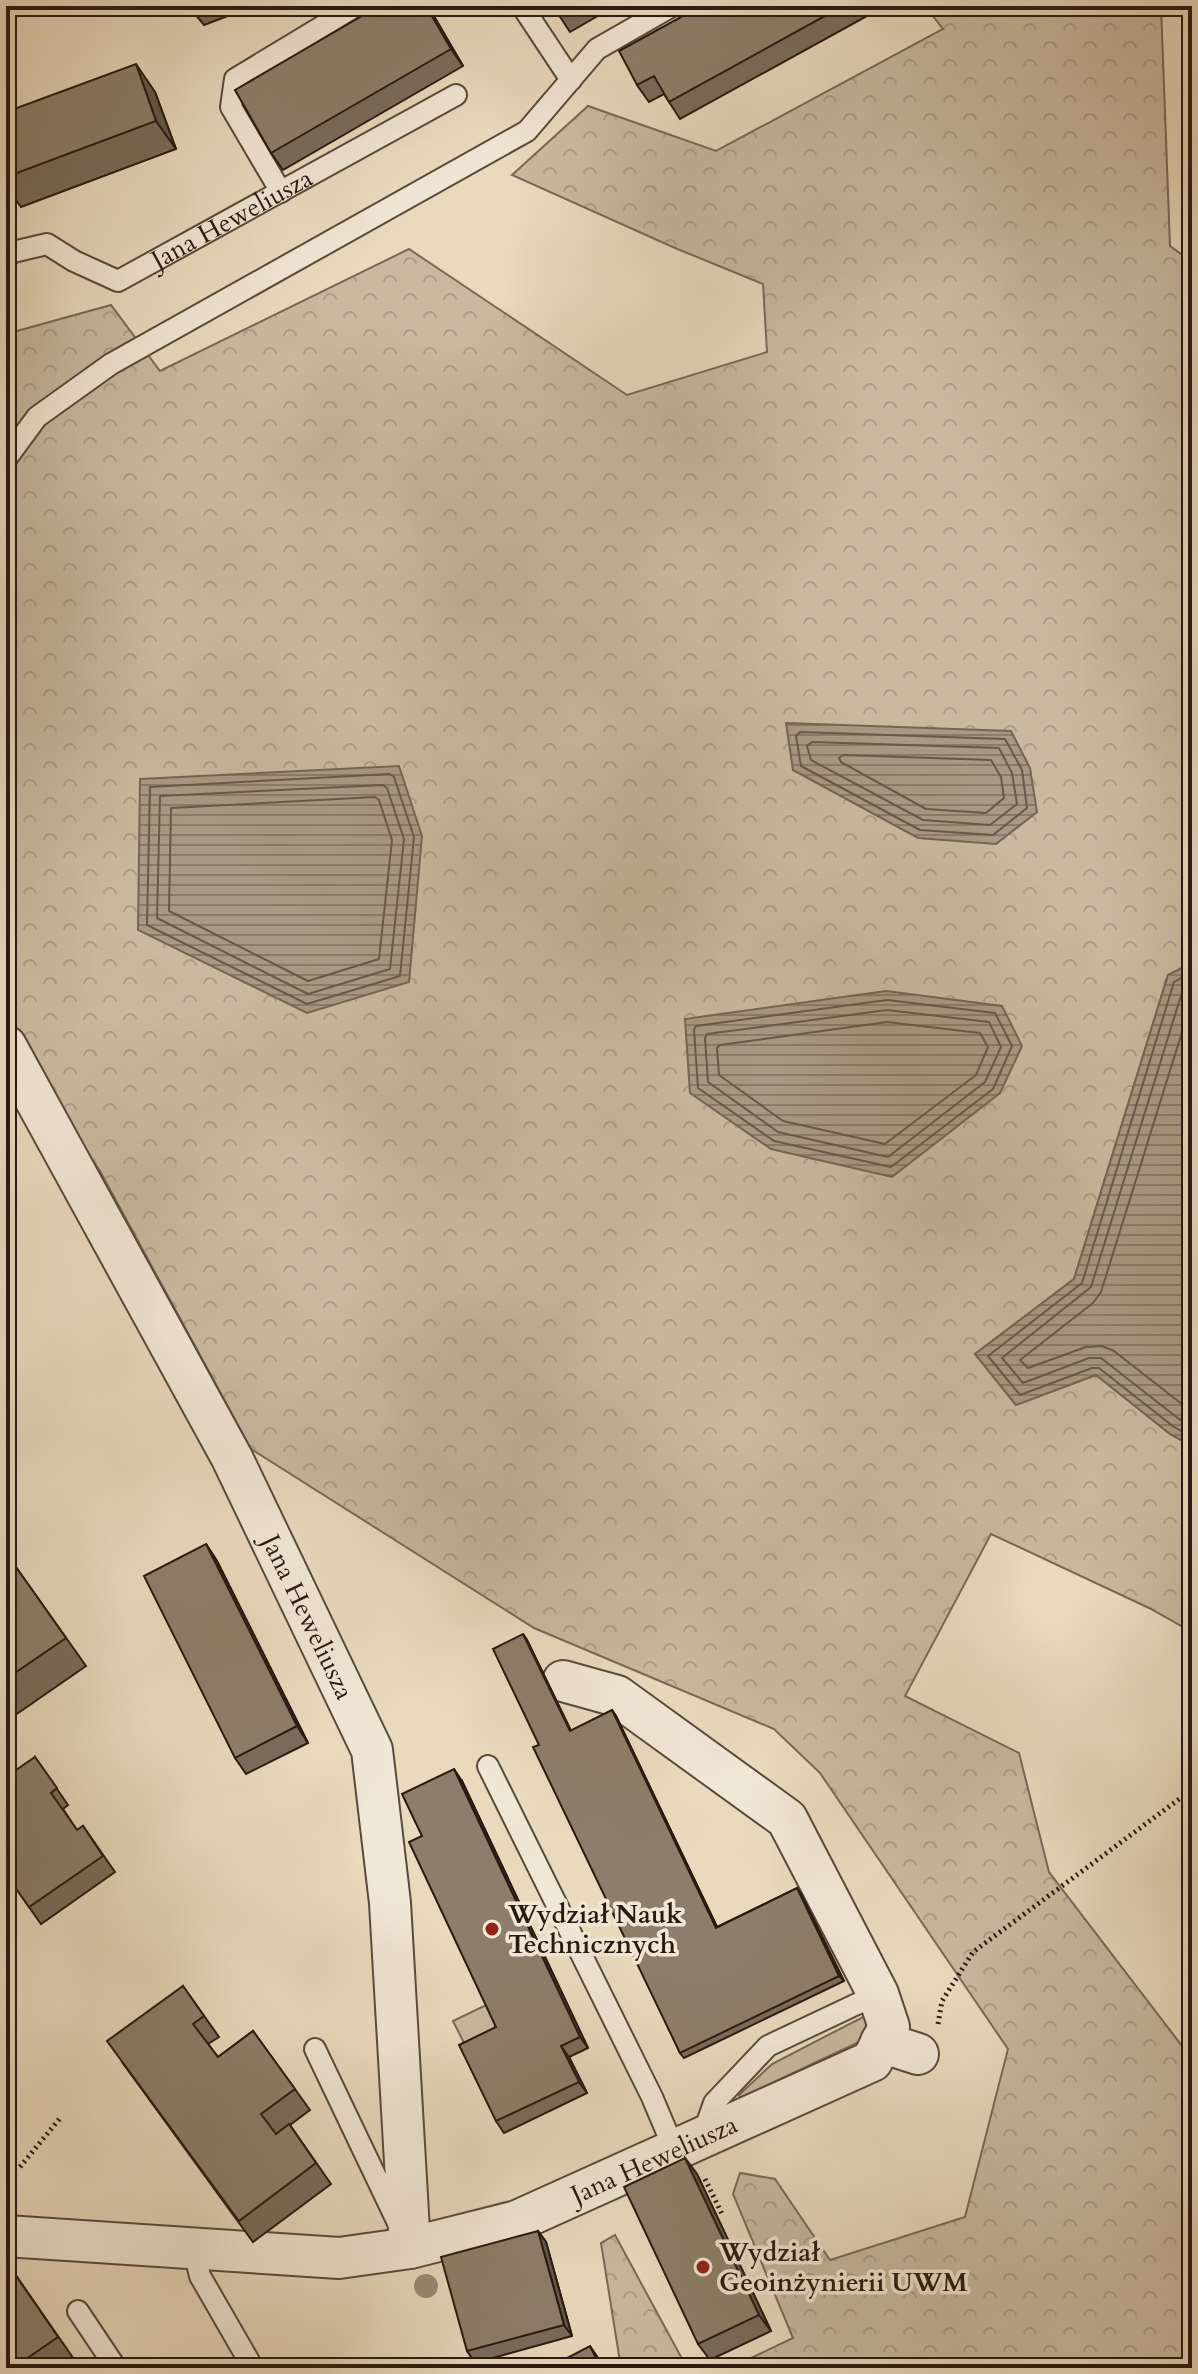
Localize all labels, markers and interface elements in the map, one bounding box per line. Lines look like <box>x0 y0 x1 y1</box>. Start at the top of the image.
street label: Jana Heweliusza <box>141 160 319 279</box>
street label: Jana Heweliusza <box>251 1525 362 1705</box>
place label: Wydział Nauk Technicznych <box>507 1897 683 1962</box>
marker: Wydział Nauk Technicznych <box>483 1920 501 1938</box>
street label: Jana Heweliusza <box>562 2107 743 2214</box>
place label: Wydział Geoinżynierii UWM <box>718 2235 968 2300</box>
marker: Wydział Geoinżynierii UWM <box>694 2258 712 2276</box>

